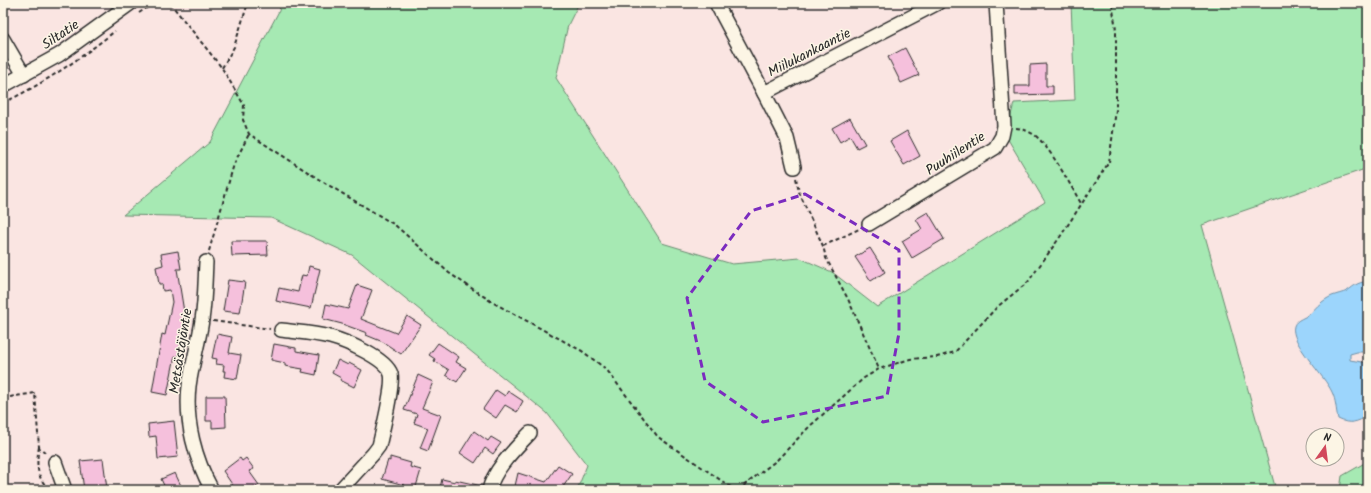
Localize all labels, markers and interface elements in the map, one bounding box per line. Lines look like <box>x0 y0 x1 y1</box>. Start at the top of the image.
street label: Siltatie <box>37 14 84 55</box>
street label: Miilukankaantie <box>764 22 855 83</box>
street label: Puuhiilentie <box>921 126 990 181</box>
street label: Metsästäjäntie <box>163 306 199 395</box>
north arrow <box>1305 427 1345 467</box>
text: N <box>1322 429 1333 448</box>

